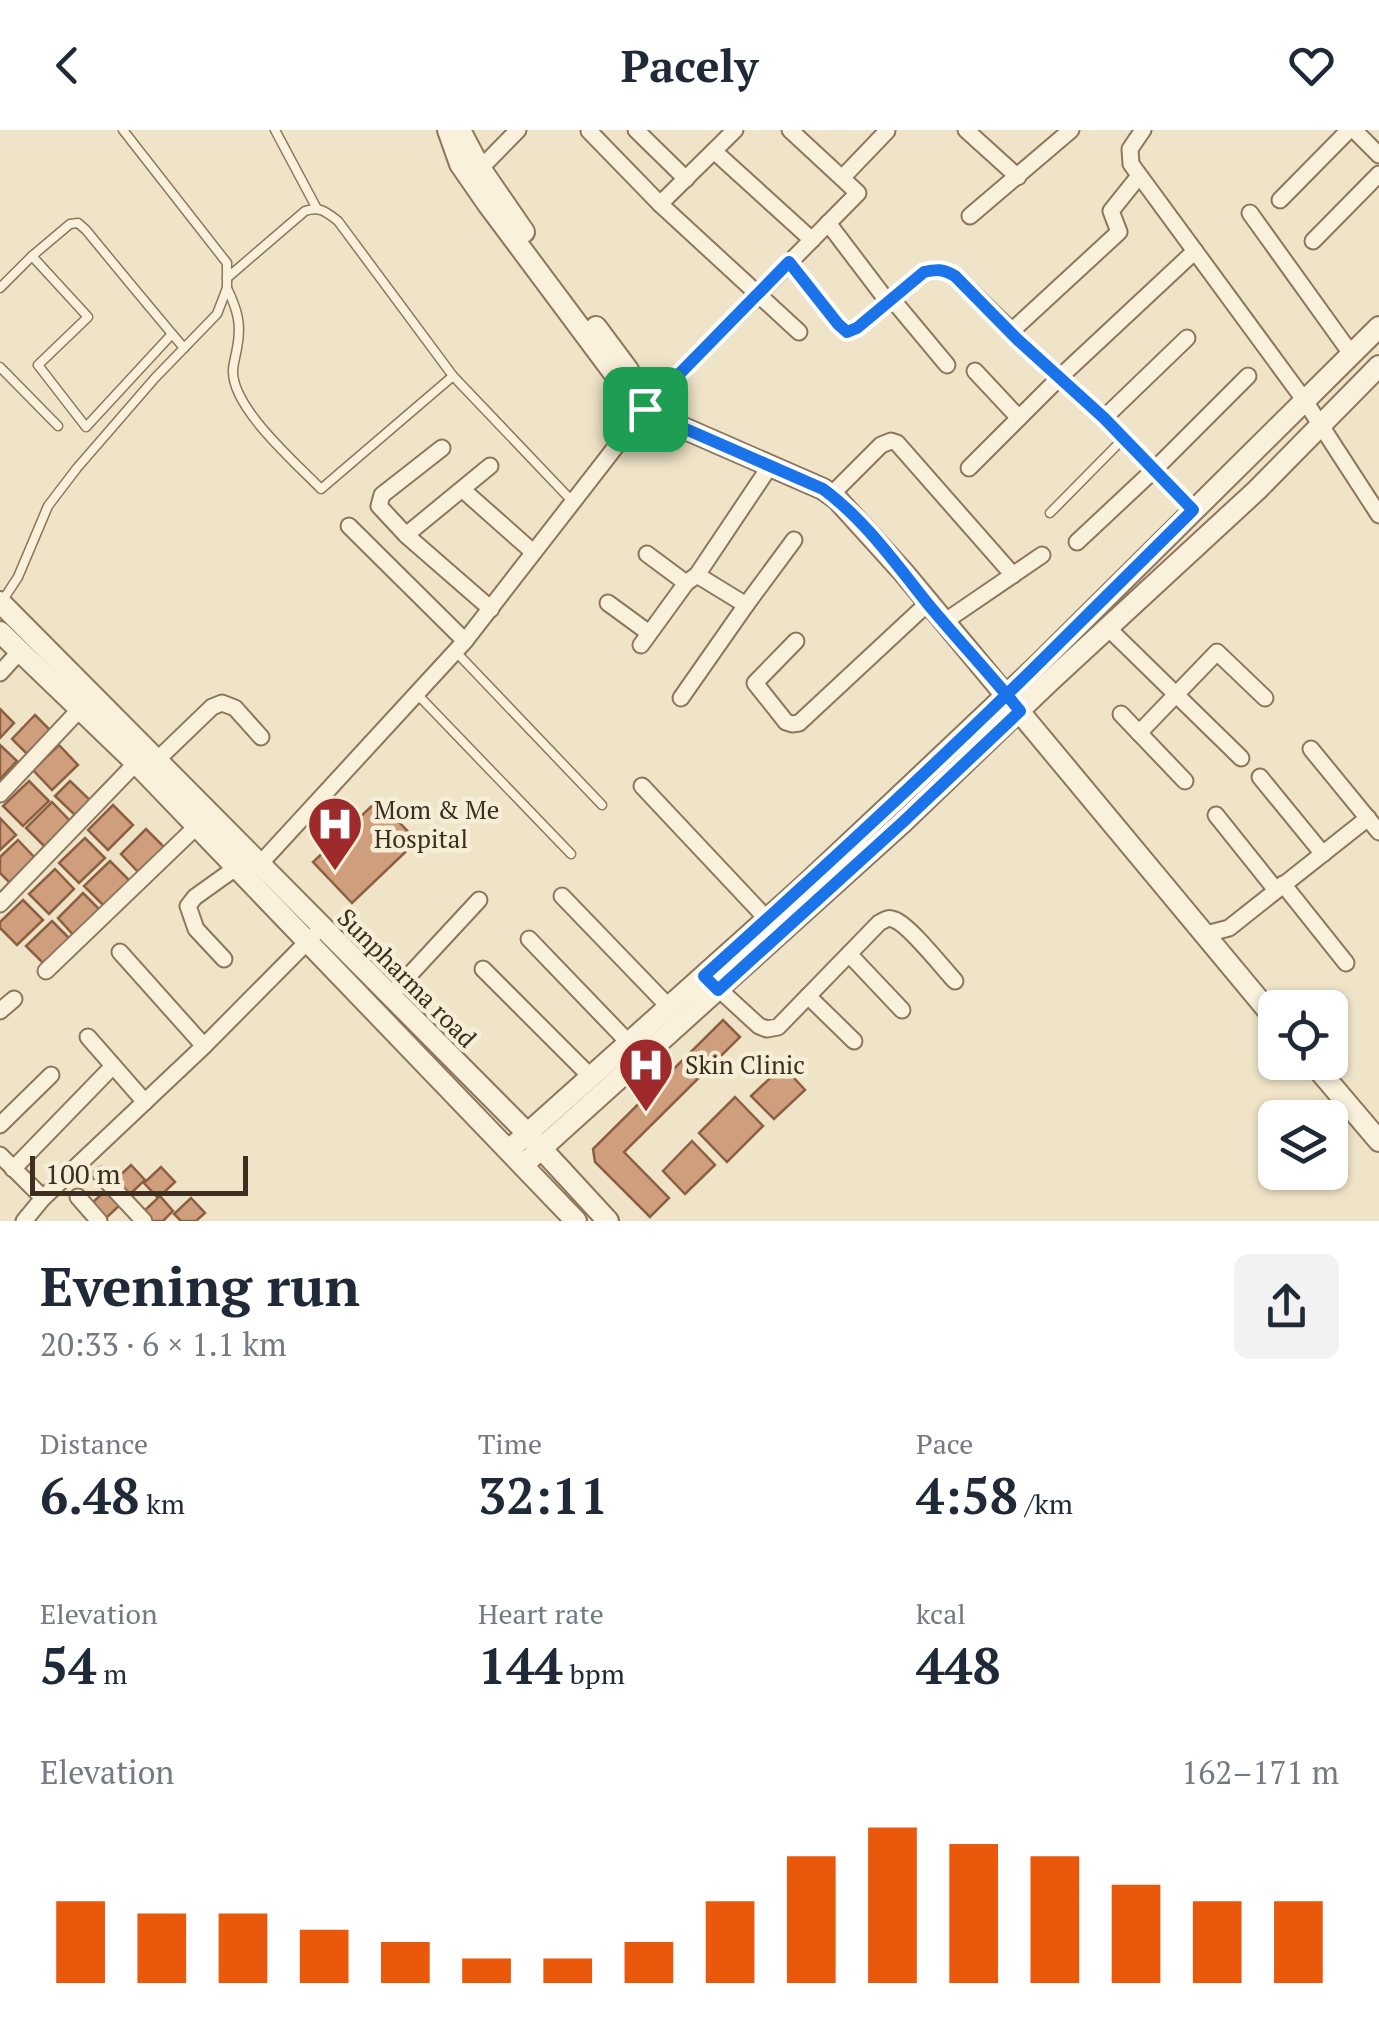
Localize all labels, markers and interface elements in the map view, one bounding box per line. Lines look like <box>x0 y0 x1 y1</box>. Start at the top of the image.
text: Pacely <box>621 35 758 95</box>
icon: back <box>40 38 95 93</box>
icon: heart <box>1284 38 1339 93</box>
pin <box>603 367 688 452</box>
icon: arrive <box>618 382 673 437</box>
place label: Mom & Me Hospital <box>374 793 499 855</box>
hospital icon: Mom & Me Hospital <box>305 794 365 873</box>
street label: Sunpharma road <box>331 901 484 1054</box>
map controls <box>1258 990 1348 1190</box>
button: locate <box>1258 990 1348 1080</box>
hospital icon: Skin Clinic <box>616 1035 676 1114</box>
place label: Skin Clinic <box>685 1048 805 1081</box>
button: layers <box>1258 1100 1348 1190</box>
scale bar <box>30 1151 248 1196</box>
text: 100 m <box>45 1155 121 1192</box>
text: Evening run <box>40 1249 360 1322</box>
button: share <box>1234 1254 1339 1359</box>
text: 20:33 · 6 × 1.1 km <box>40 1323 287 1365</box>
text: Distance <box>40 1425 148 1462</box>
text: Time <box>478 1425 542 1462</box>
text: Pace <box>916 1425 973 1462</box>
text: 6.48 <box>40 1462 140 1528</box>
text: 32:11 <box>478 1462 608 1528</box>
text: 4:58 <box>916 1462 1018 1528</box>
text: km <box>140 1485 185 1522</box>
text: /km <box>1018 1485 1073 1522</box>
text: Elevation <box>40 1595 158 1632</box>
text: Heart rate <box>478 1595 604 1632</box>
text: kcal <box>916 1595 966 1632</box>
text: 54 <box>40 1632 97 1698</box>
text: 144 <box>478 1632 563 1698</box>
text: 448 <box>916 1632 1001 1698</box>
text: m <box>97 1655 127 1692</box>
text: bpm <box>563 1655 625 1692</box>
text: Elevation <box>40 1751 174 1793</box>
text: 162–171 m <box>1181 1751 1339 1793</box>

